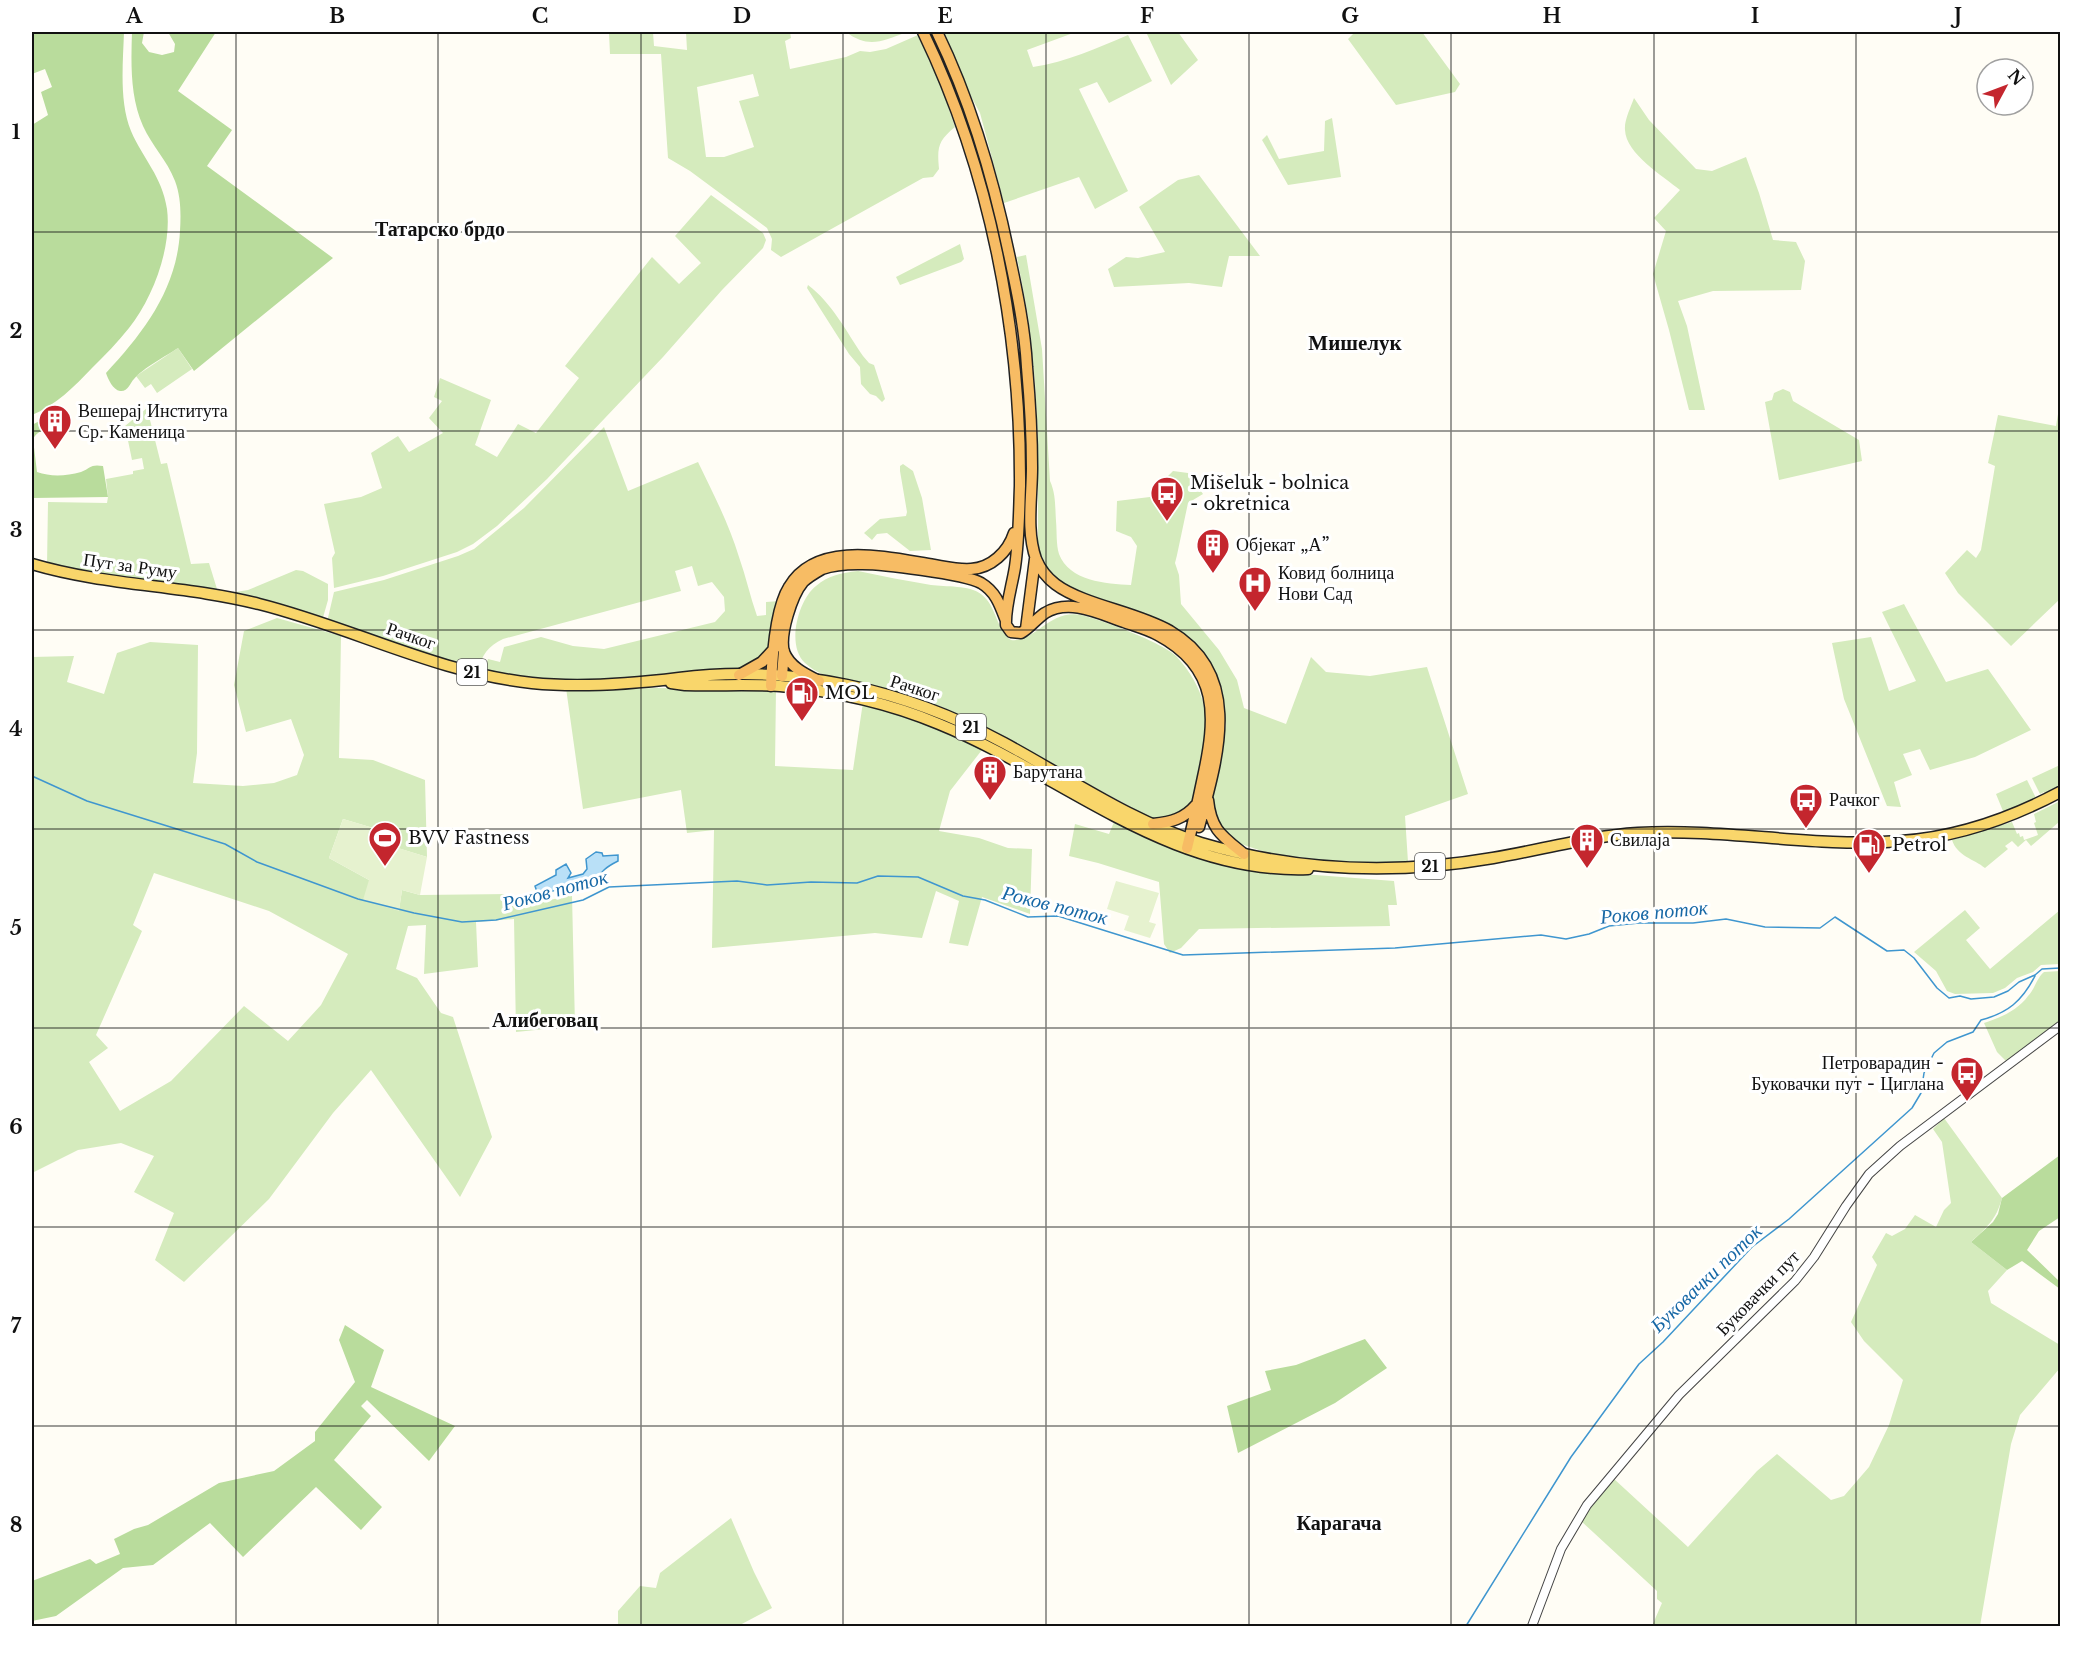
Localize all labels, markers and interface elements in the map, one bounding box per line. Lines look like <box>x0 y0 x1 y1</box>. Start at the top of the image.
text: A <box>125 4 143 28</box>
text: B <box>329 4 345 28</box>
text: C <box>532 4 548 28</box>
text: D <box>733 4 751 28</box>
text: E <box>937 4 953 28</box>
text: F <box>1140 4 1154 28</box>
text: G <box>1341 4 1359 28</box>
text: H <box>1543 4 1562 28</box>
text: I <box>1751 4 1759 28</box>
text: J <box>1950 4 1962 28</box>
north arrow <box>1975 57 2035 117</box>
text: N <box>2004 65 2029 89</box>
text: 1 <box>12 120 21 144</box>
district label: Татарско брдо <box>375 217 505 241</box>
text: 2 <box>9 319 23 343</box>
district label: Мишелук <box>1308 330 1403 356</box>
place label: Вешерај Института Ср. Каменица <box>78 400 228 443</box>
building icon: Вешерај Института Ср. Каменица <box>37 403 73 450</box>
place label: Mišeluk - bolnica - okretnica <box>1190 472 1349 515</box>
bus stop icon: Mišeluk - bolnica - okretnica <box>1149 475 1185 522</box>
text: 3 <box>10 518 22 542</box>
building icon: Објекат „А” <box>1195 527 1231 574</box>
place label: Објекат „А” <box>1236 534 1330 556</box>
street label: Пут за Руму <box>82 549 178 583</box>
place label: Ковид болница Нови Сад <box>1278 562 1394 605</box>
hospital icon: Ковид болница Нови Сад <box>1237 565 1273 612</box>
street label: Рачког <box>384 617 438 655</box>
road number: 21 <box>457 659 487 685</box>
street label: Рачког <box>888 670 942 706</box>
fuel station icon: MOL <box>784 675 820 722</box>
place label: MOL <box>825 682 874 704</box>
road number: 21 <box>956 714 986 740</box>
text: 4 <box>9 717 23 741</box>
building icon: Барутана <box>972 754 1008 801</box>
place label: Барутана <box>1013 761 1083 783</box>
bus stop icon: Рачког <box>1788 782 1824 829</box>
place label: Рачког <box>1829 789 1880 811</box>
sports icon: BVV Fastness <box>367 820 403 867</box>
building icon: Свилаја <box>1569 822 1605 869</box>
place label: BVV Fastness <box>408 827 529 849</box>
fuel station icon: Petrol <box>1851 827 1887 874</box>
place label: Свилаја <box>1610 829 1670 851</box>
place label: Petrol <box>1892 834 1947 856</box>
road number: 21 <box>1415 853 1445 879</box>
water label: Роков поток <box>499 864 611 916</box>
water label: Роков поток <box>999 880 1111 930</box>
water label: Роков поток <box>1598 895 1710 929</box>
text: 5 <box>10 916 22 940</box>
district label: Алибеговац <box>492 1008 599 1032</box>
place label: Петроварадин - Буковачки пут - Циглана <box>1751 1052 1944 1095</box>
bus stop icon: Петроварадин - Буковачки пут - Циглана <box>1949 1055 1985 1102</box>
text: 6 <box>9 1115 23 1139</box>
water label: Буковачки поток <box>1645 1218 1767 1338</box>
street label: Буковачки пут <box>1712 1246 1804 1340</box>
text: 7 <box>11 1314 22 1338</box>
district label: Карагача <box>1297 1511 1381 1535</box>
text: 8 <box>10 1513 22 1537</box>

